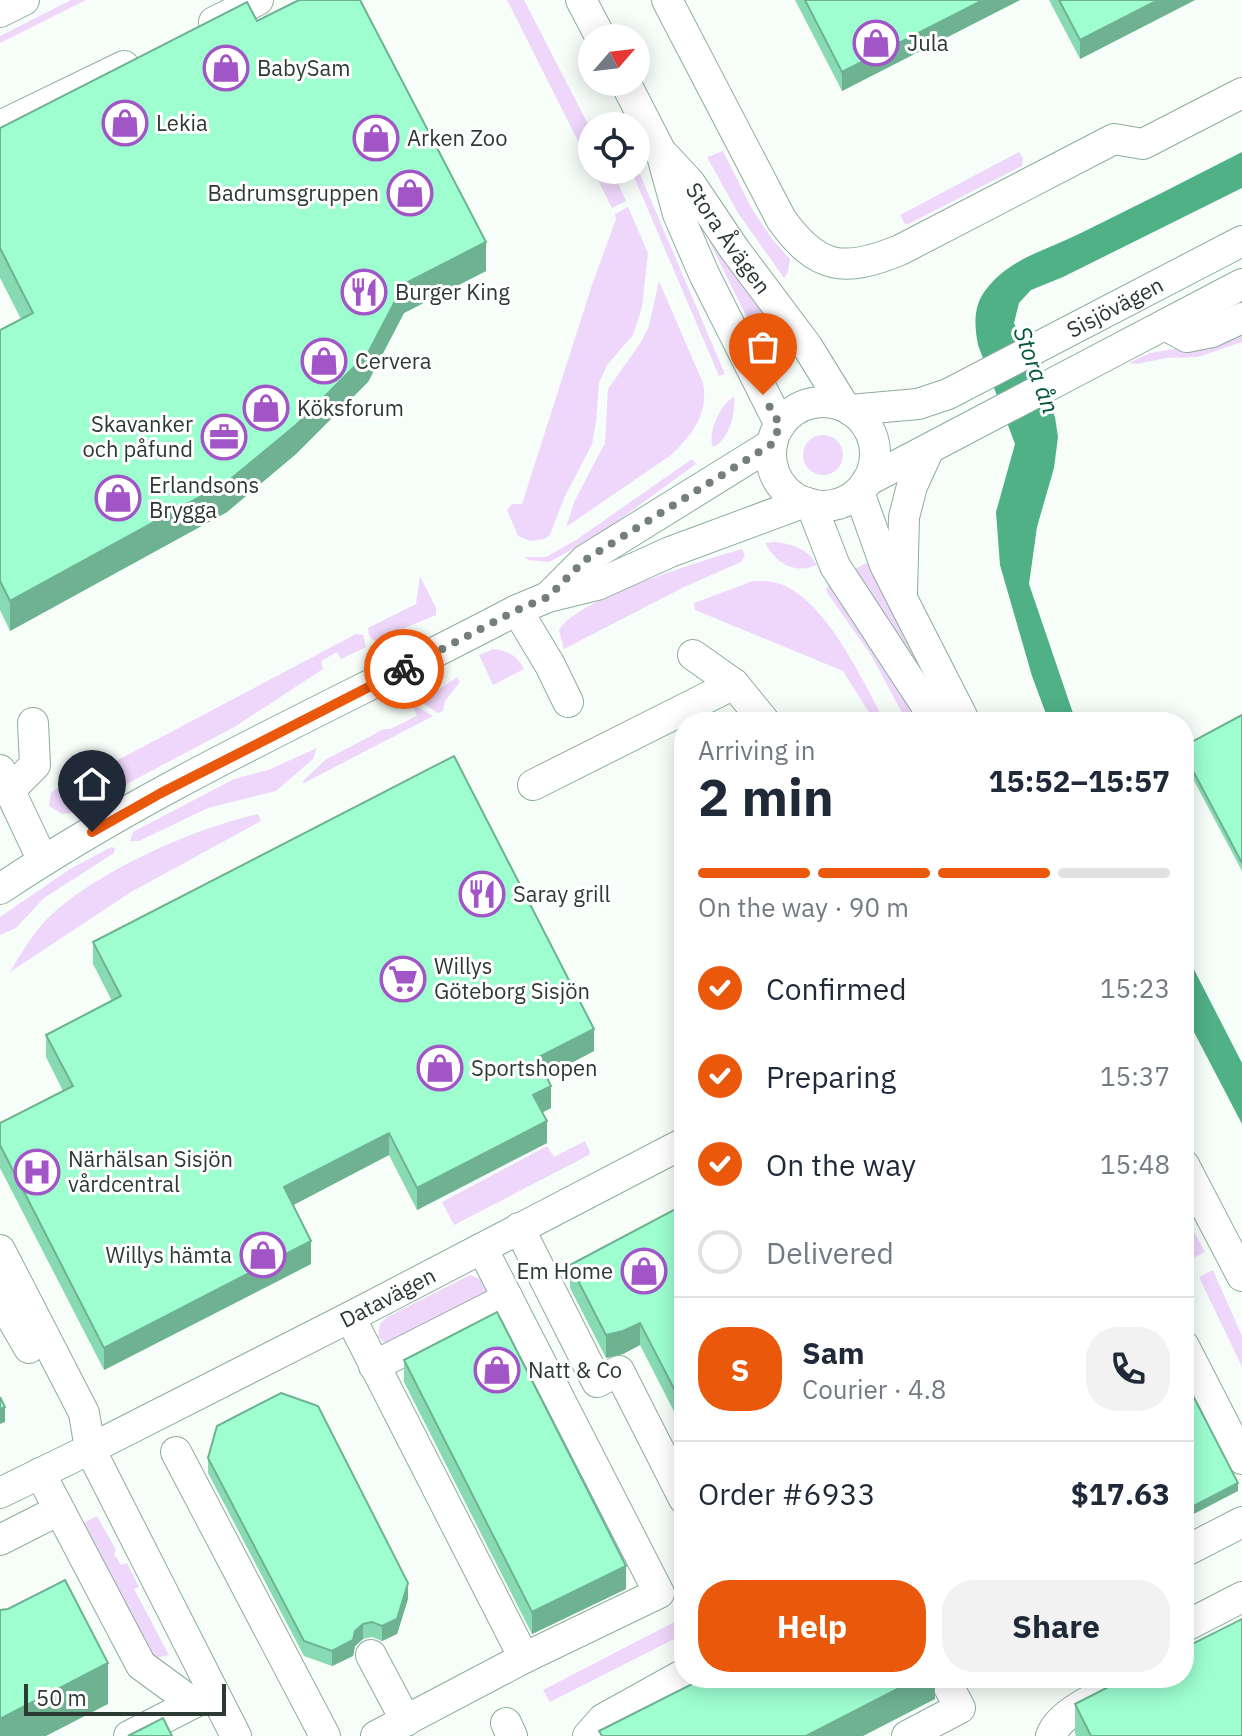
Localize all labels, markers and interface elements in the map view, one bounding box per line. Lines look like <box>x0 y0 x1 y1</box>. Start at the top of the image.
shop icon: Jula <box>852 19 900 67</box>
north arrow <box>578 24 650 96</box>
map controls <box>578 24 650 184</box>
place label: Jula <box>907 28 949 57</box>
shop icon: BabySam <box>202 44 250 92</box>
place label: BabySam <box>257 53 350 82</box>
shop icon: Lekia <box>101 99 149 147</box>
place label: Lekia <box>156 108 208 137</box>
button: locate <box>578 112 650 184</box>
shop icon: Arken Zoo <box>352 114 400 162</box>
place label: Arken Zoo <box>407 123 507 152</box>
shop icon: Badrumsgruppen <box>386 169 434 217</box>
street label: Stora Åvägen <box>680 177 778 300</box>
place label: Badrumsgruppen <box>208 178 379 207</box>
restaurant icon: Burger King <box>340 268 388 316</box>
street label: Sisjövägen <box>1061 270 1168 344</box>
place label: Burger King <box>395 277 510 306</box>
pin <box>729 313 797 395</box>
water label: Stora ån <box>1006 322 1067 418</box>
icon: bag <box>741 325 785 369</box>
shop icon: Cervera <box>300 337 348 385</box>
place label: Cervera <box>355 346 432 375</box>
shop icon: Köksforum <box>242 384 290 432</box>
place label: Köksforum <box>297 393 404 422</box>
place label: Skavanker och påfund <box>83 409 193 463</box>
office icon: Skavanker och påfund <box>200 413 248 461</box>
place label: Erlandsons Brygga <box>149 470 259 524</box>
shop icon: Erlandsons Brygga <box>94 474 142 522</box>
courier <box>364 629 444 709</box>
icon: bike <box>382 647 426 691</box>
text: Arriving in <box>698 733 815 767</box>
pin <box>58 750 126 832</box>
text: 15:52–15:57 <box>989 761 1170 800</box>
icon: home <box>70 762 114 806</box>
text: 2 min <box>698 763 834 830</box>
restaurant icon: Saray grill <box>458 870 506 918</box>
place label: Saray grill <box>513 879 610 908</box>
text: On the way · 90 m <box>698 890 909 924</box>
place label: Willys Göteborg Sisjön <box>434 951 590 1005</box>
supermarket icon: Willys Göteborg Sisjön <box>379 955 427 1003</box>
icon: check <box>698 966 742 1010</box>
text: Confirmed <box>766 969 907 1008</box>
text: 15:23 <box>1100 971 1170 1005</box>
shop icon: Sportshopen <box>416 1044 464 1092</box>
place label: Sportshopen <box>471 1053 598 1082</box>
icon: check <box>698 1054 742 1098</box>
text: Preparing <box>766 1057 896 1096</box>
text: 15:37 <box>1100 1059 1170 1093</box>
icon: check <box>698 1142 742 1186</box>
place label: Närhälsan Sisjön vårdcentral <box>68 1144 233 1198</box>
text: On the way <box>766 1145 916 1184</box>
text: 15:48 <box>1100 1147 1170 1181</box>
hospital icon: Närhälsan Sisjön vårdcentral <box>13 1148 61 1196</box>
shop icon: Willys hämta <box>239 1231 287 1279</box>
text: Delivered <box>766 1233 894 1272</box>
place label: Willys hämta <box>106 1240 232 1269</box>
shop icon: Em Home <box>620 1247 668 1295</box>
place label: Em Home <box>517 1256 613 1285</box>
street label: Datavägen <box>335 1260 440 1334</box>
button: phone <box>1086 1327 1170 1411</box>
text: Sam <box>802 1333 865 1372</box>
shop icon: Natt & Co <box>473 1346 521 1394</box>
text: S <box>731 1350 749 1389</box>
place label: Natt & Co <box>528 1355 622 1384</box>
text: Courier · 4.8 <box>802 1372 946 1406</box>
text: Order #6933 <box>698 1474 875 1513</box>
text: $17.63 <box>1071 1474 1170 1513</box>
button: Help <box>698 1580 926 1672</box>
button: Share <box>942 1580 1170 1672</box>
scale bar <box>24 1680 226 1716</box>
text: 50 m <box>36 1683 87 1712</box>

